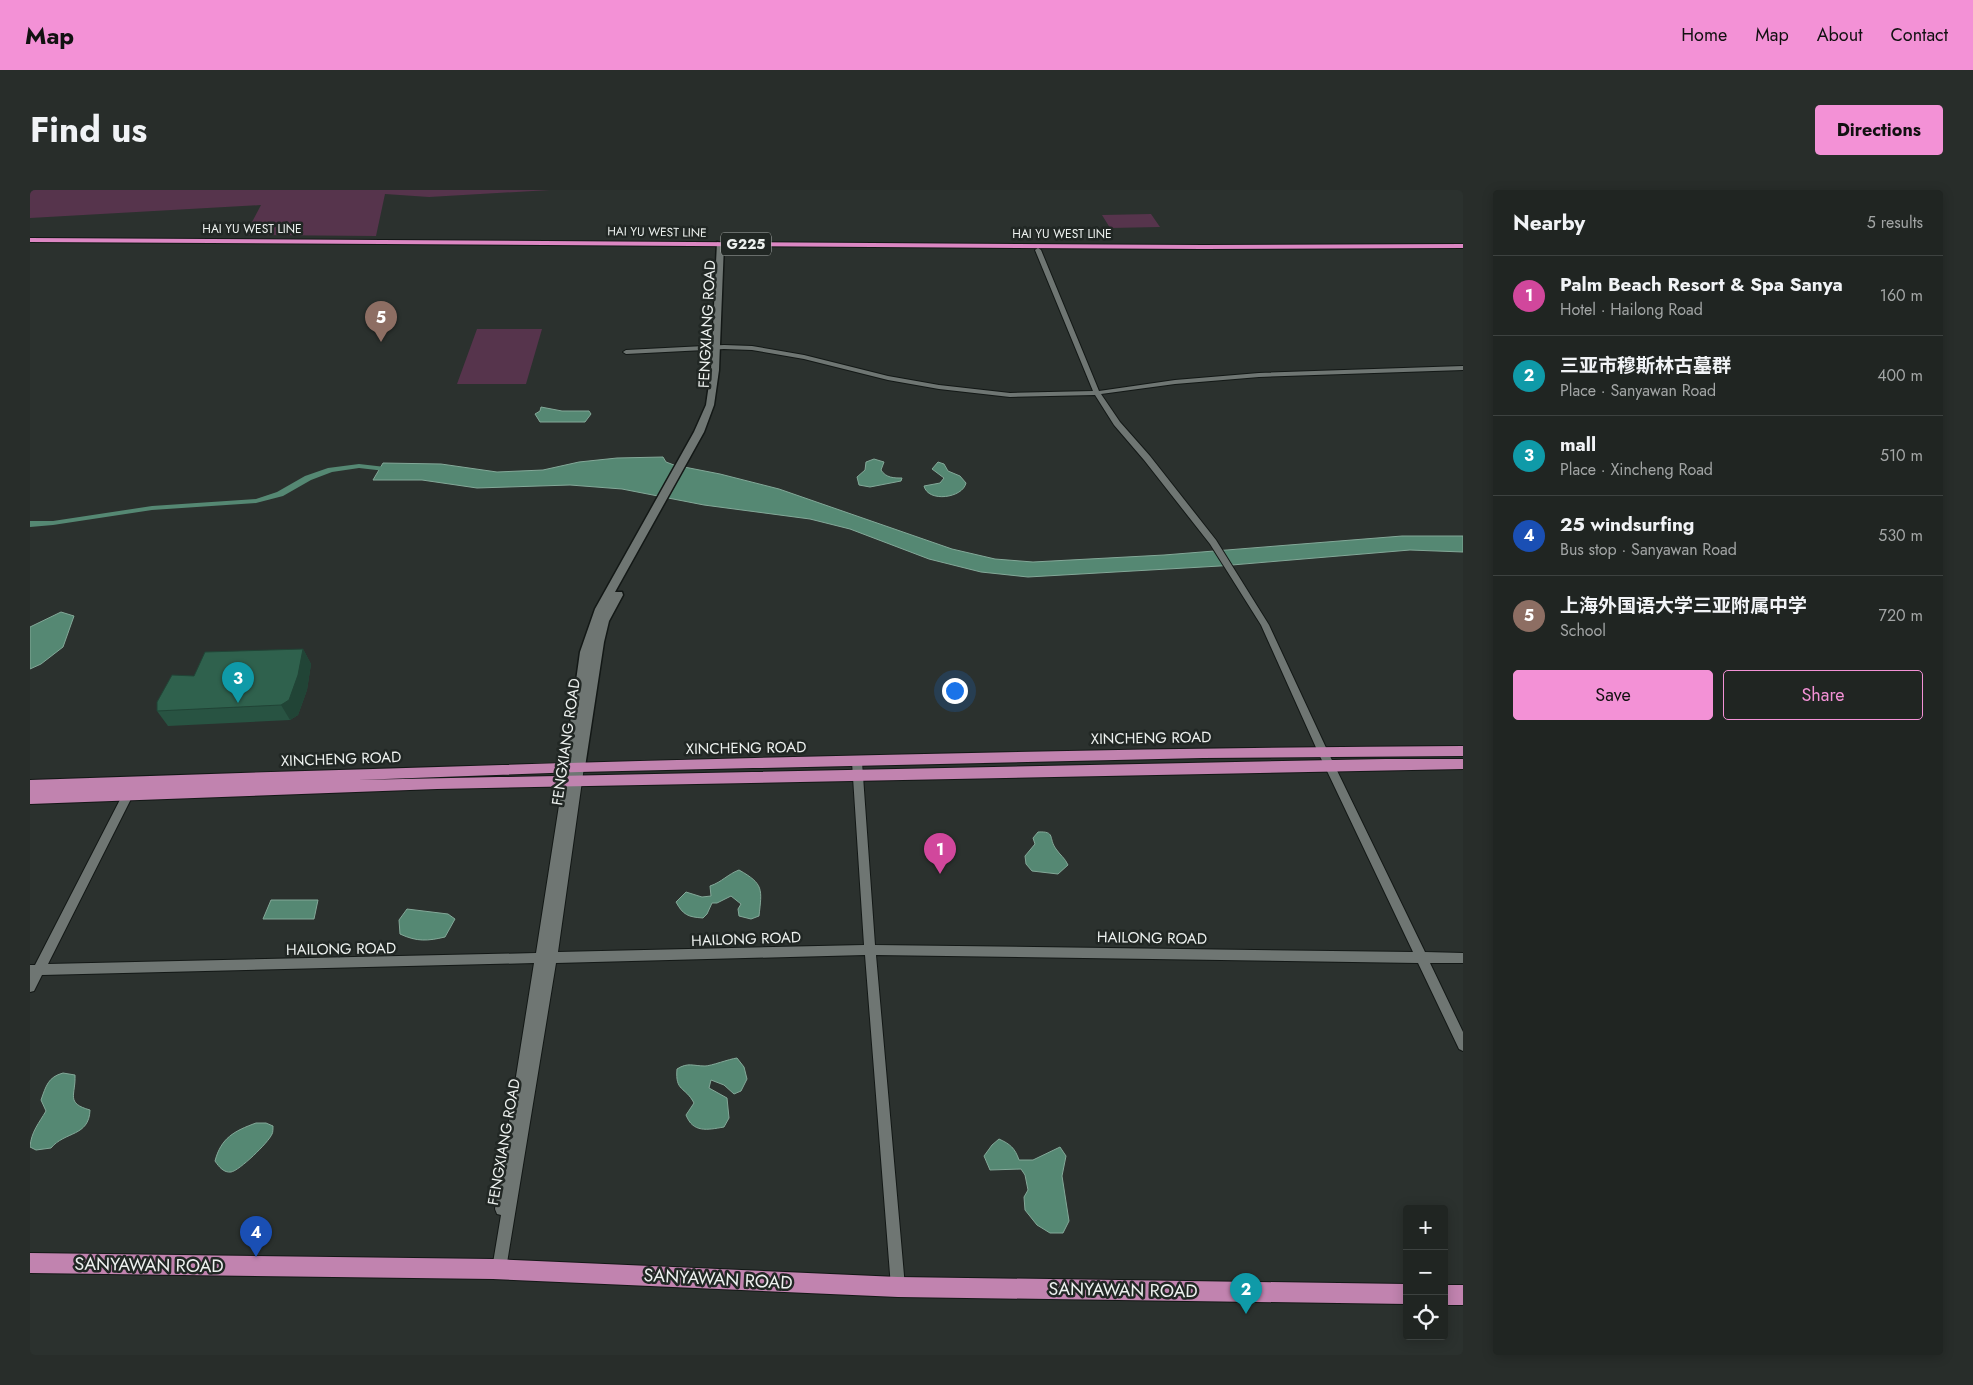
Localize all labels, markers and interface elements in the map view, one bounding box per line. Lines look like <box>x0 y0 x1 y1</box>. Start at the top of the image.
text: Map <box>25 18 74 53</box>
text: Home <box>1681 22 1727 48</box>
text: Map <box>1755 22 1789 48</box>
text: About <box>1817 22 1862 48</box>
text: Contact <box>1890 22 1948 48</box>
text: Find us <box>30 105 147 155</box>
button: Directions <box>1815 105 1943 155</box>
text: Nearby <box>1513 208 1585 238</box>
text: 5 results <box>1867 211 1923 234</box>
street label: HAI YU WEST LINE <box>202 220 302 238</box>
street label: HAI YU WEST LINE <box>607 222 707 242</box>
street label: HAI YU WEST LINE <box>1012 225 1112 243</box>
road number: G225 <box>721 232 771 256</box>
street label: FENGXIANG ROAD <box>693 259 721 389</box>
text: Palm Beach Resort & Spa Sanya <box>1560 271 1843 298</box>
text: 1 <box>1525 284 1533 307</box>
text: 160 m <box>1880 284 1923 307</box>
text: Hotel · Hailong Road <box>1560 298 1703 321</box>
pin: 5 <box>365 301 397 342</box>
text: 三亚市穆斯林古墓群 <box>1560 352 1731 379</box>
text: 2 <box>1524 364 1534 387</box>
text: 400 m <box>1877 364 1923 387</box>
text: Place · Sanyawan Road <box>1560 379 1716 402</box>
text: mall <box>1560 431 1596 458</box>
text: 3 <box>1524 444 1534 467</box>
text: 510 m <box>1880 444 1923 467</box>
text: Place · Xincheng Road <box>1560 458 1713 481</box>
text: 25 windsurfing <box>1560 511 1694 538</box>
text: 4 <box>1523 524 1535 547</box>
text: 530 m <box>1878 524 1923 547</box>
text: Bus stop · Sanyawan Road <box>1560 538 1737 561</box>
text: 上海外国语大学三亚附属中学 <box>1560 592 1807 619</box>
text: 5 <box>1524 604 1534 627</box>
text: 720 m <box>1879 604 1923 627</box>
text: School <box>1560 619 1606 642</box>
pin: 3 <box>222 662 254 703</box>
button: Save <box>1513 670 1713 720</box>
button: Share <box>1723 670 1923 720</box>
street label: FENGXIANG ROAD <box>546 677 586 807</box>
your location <box>942 678 968 704</box>
street label: XINCHENG ROAD <box>1091 726 1211 750</box>
street label: XINCHENG ROAD <box>686 736 806 760</box>
street label: XINCHENG ROAD <box>280 746 402 772</box>
pin: 1 <box>924 833 956 874</box>
street label: HAILONG ROAD <box>691 926 801 952</box>
street label: HAILONG ROAD <box>1097 926 1207 950</box>
street label: HAILONG ROAD <box>286 937 396 961</box>
street label: FENGXIANG ROAD <box>482 1077 526 1207</box>
map controls <box>1403 1205 1448 1340</box>
button: + <box>1403 1205 1448 1250</box>
pin: 4 <box>240 1216 272 1257</box>
button: − <box>1403 1250 1448 1295</box>
street label: SANYAWAN ROAD <box>74 1251 224 1279</box>
street label: SANYAWAN ROAD <box>643 1262 793 1296</box>
pin: 2 <box>1230 1273 1262 1314</box>
street label: SANYAWAN ROAD <box>1048 1276 1198 1304</box>
button: locate <box>1403 1295 1448 1340</box>

